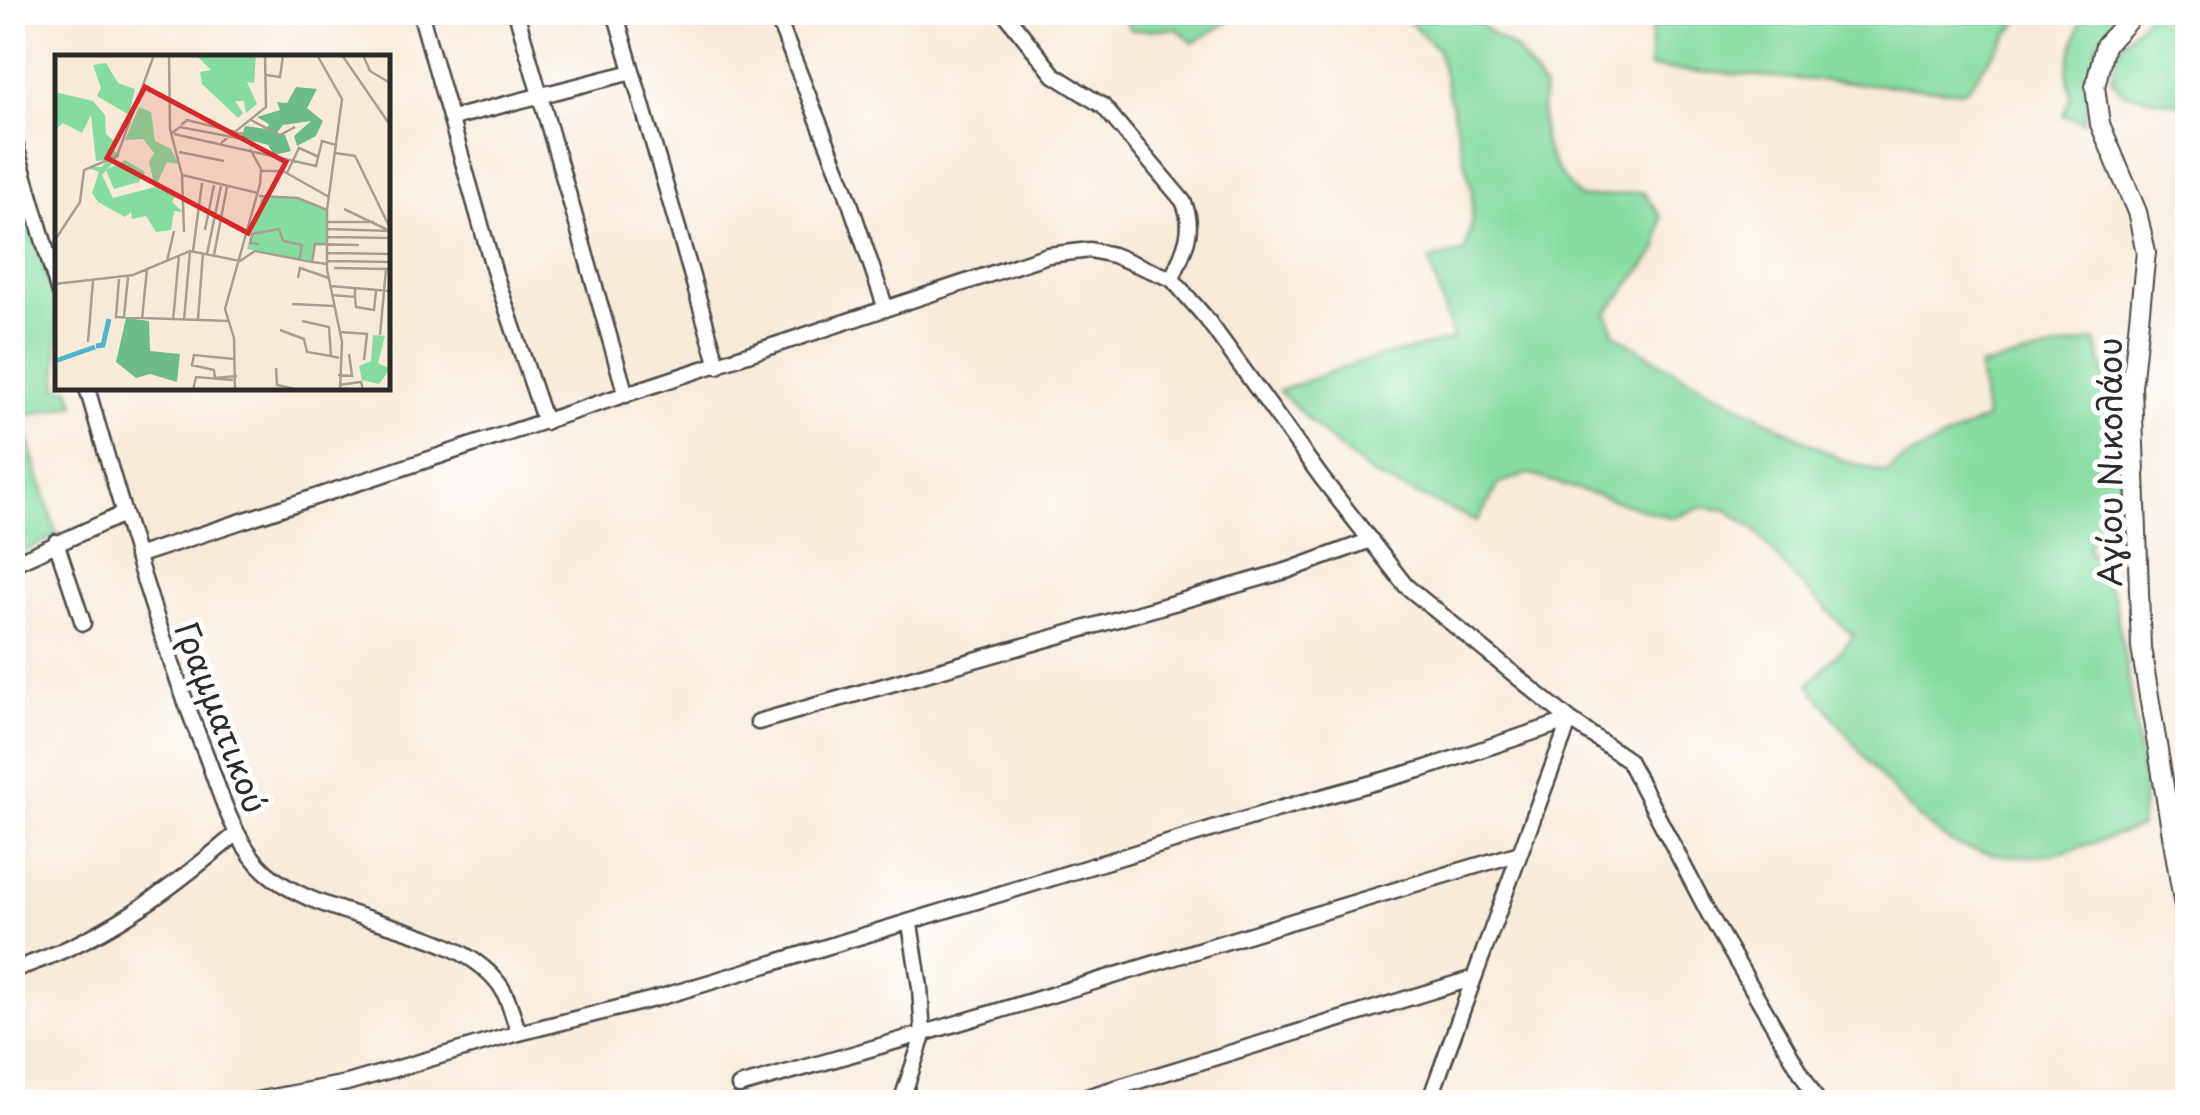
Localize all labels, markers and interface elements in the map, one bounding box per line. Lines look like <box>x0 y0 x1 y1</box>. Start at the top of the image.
inset map <box>55 55 390 390</box>
street label: Αγίου Νικολάου <box>2085 338 2133 587</box>
street label: Γραμματικού <box>164 614 280 820</box>

